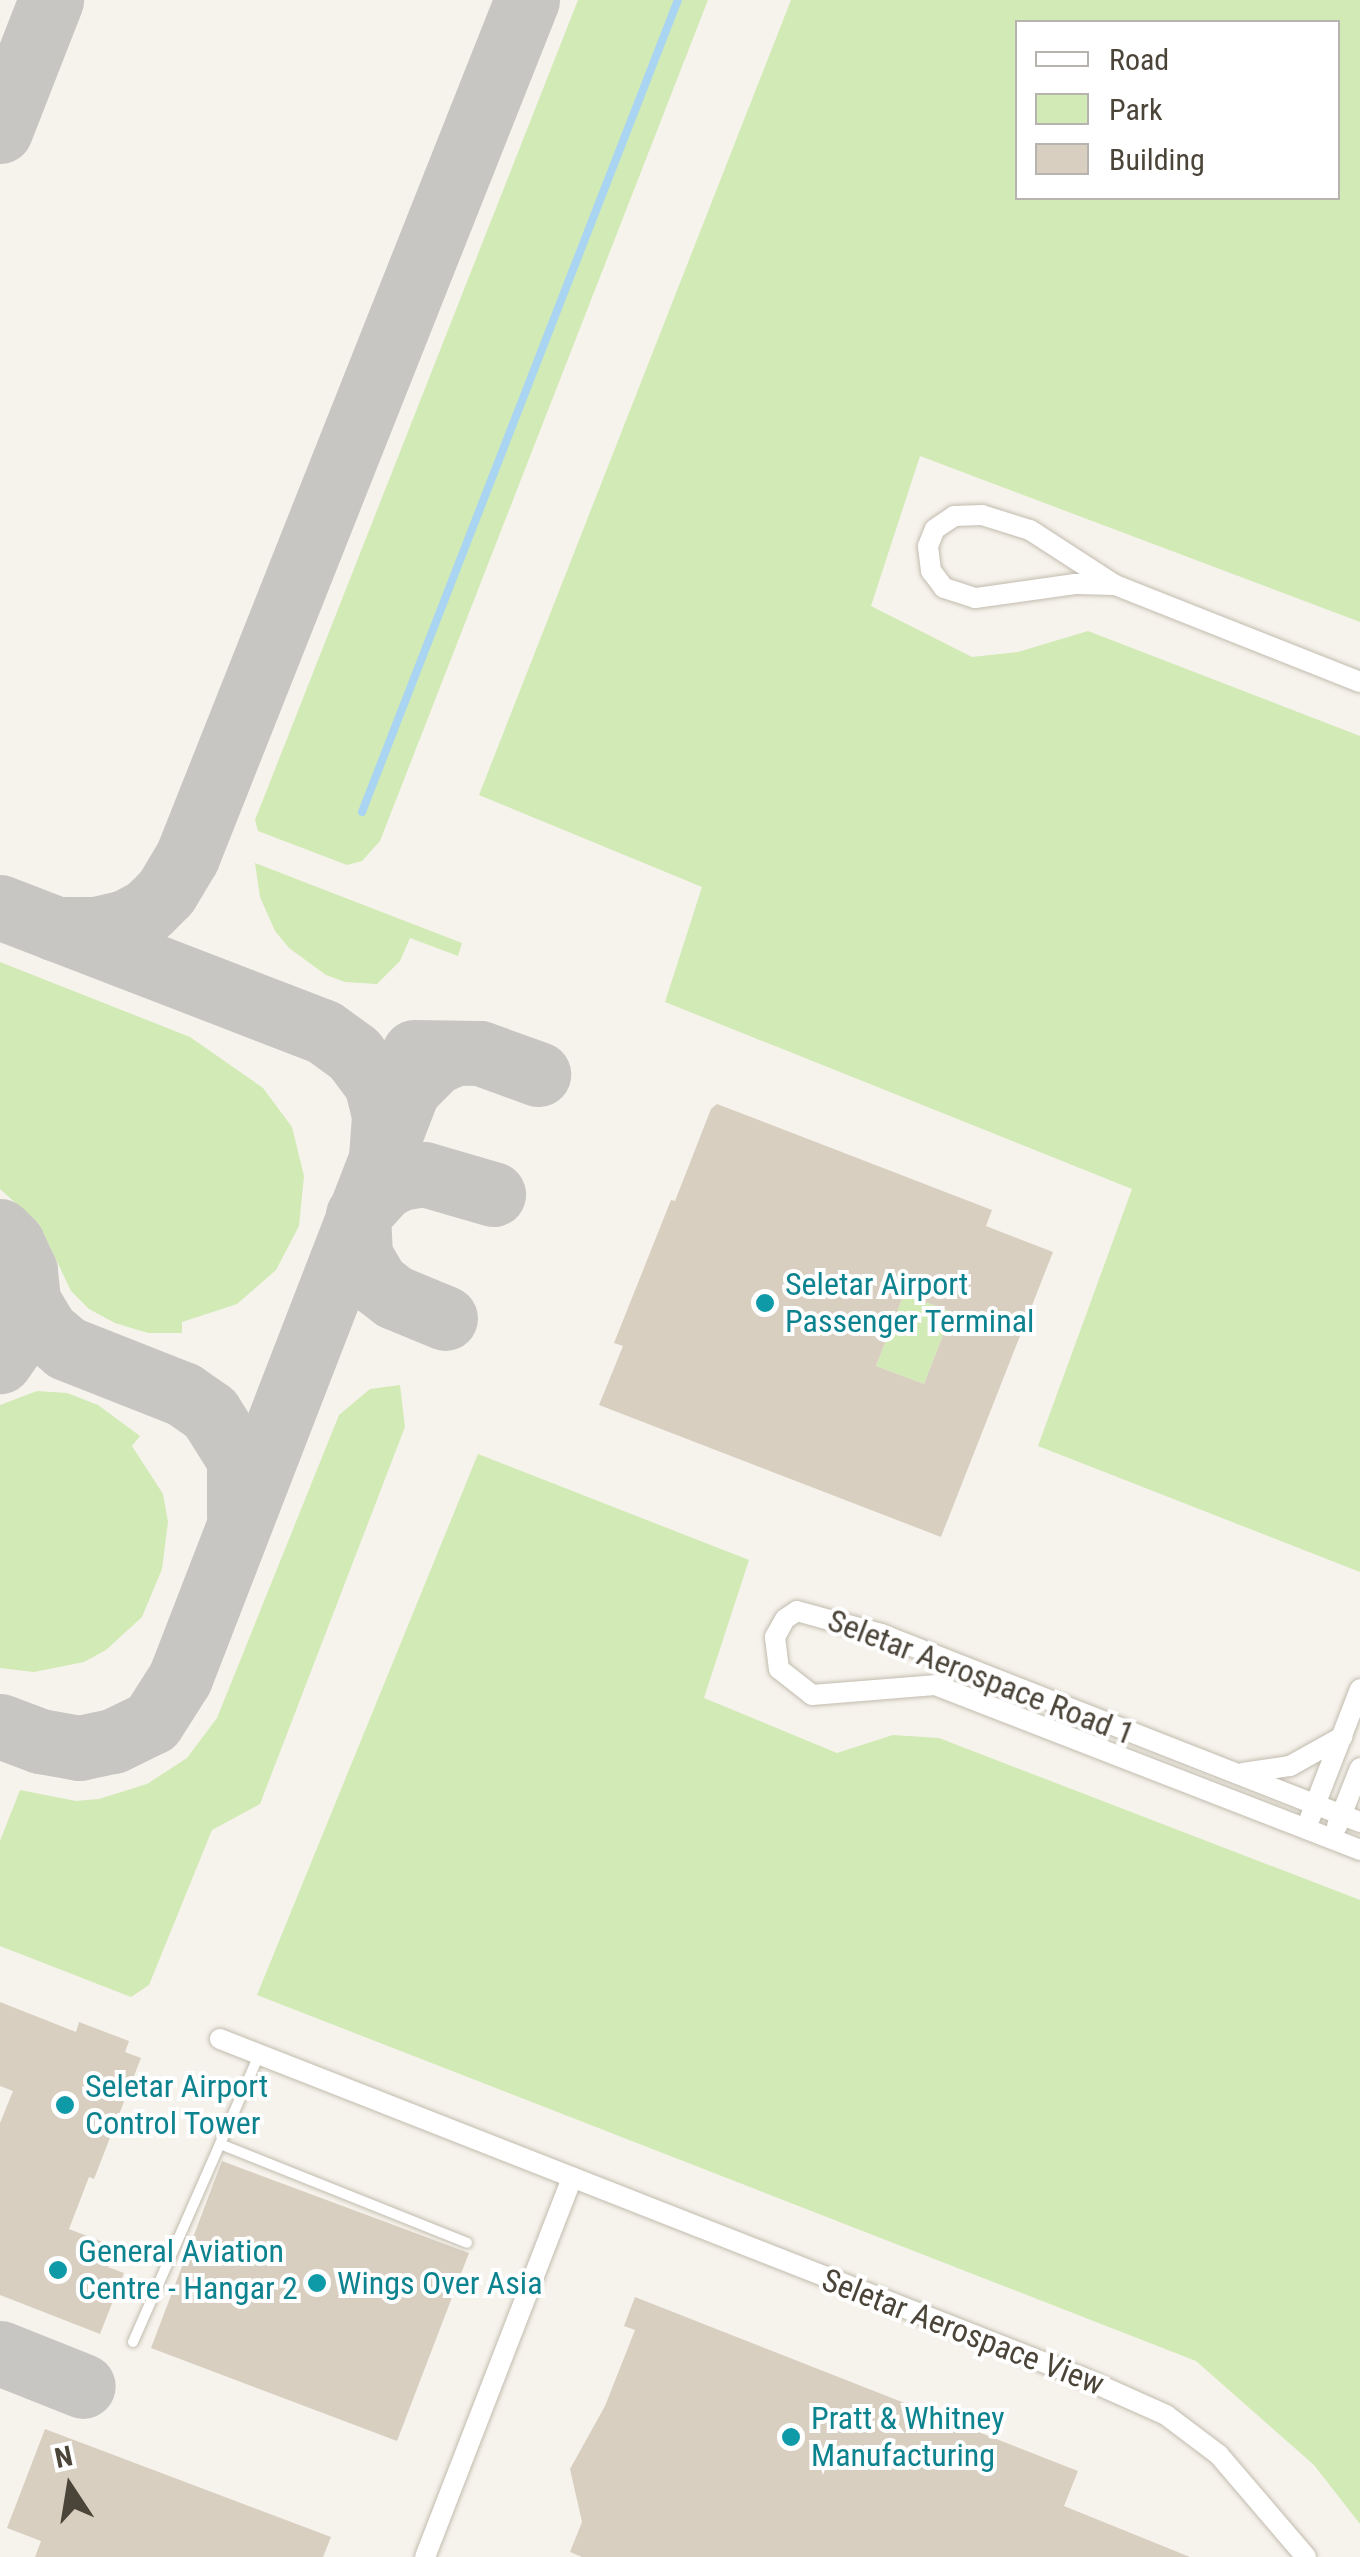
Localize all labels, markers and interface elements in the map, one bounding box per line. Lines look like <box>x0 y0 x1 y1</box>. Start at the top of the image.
legend <box>1015 20 1340 200</box>
text: Road <box>1109 42 1169 77</box>
text: Park <box>1109 92 1163 127</box>
text: Building <box>1109 142 1205 177</box>
place label: Seletar Airport Passenger Terminal <box>785 1266 1035 1341</box>
marker: Seletar Airport Passenger Terminal <box>754 1292 776 1314</box>
street label: Seletar Aerospace Road 1 <box>822 1601 1140 1753</box>
place label: Seletar Airport Control Tower <box>85 2068 268 2143</box>
marker: Seletar Airport Control Tower <box>54 2094 76 2116</box>
place label: General Aviation Centre - Hangar 2 <box>78 2233 298 2308</box>
marker: General Aviation Centre - Hangar 2 <box>47 2259 69 2281</box>
street label: Seletar Aerospace View <box>817 2261 1109 2403</box>
place label: Wings Over Asia <box>337 2264 542 2302</box>
marker: Wings Over Asia <box>306 2272 328 2294</box>
place label: Pratt & Whitney Manufacturing <box>811 2400 1004 2475</box>
marker: Pratt & Whitney Manufacturing <box>780 2426 802 2448</box>
north arrow <box>20 2437 120 2537</box>
text: N <box>52 2439 75 2475</box>

